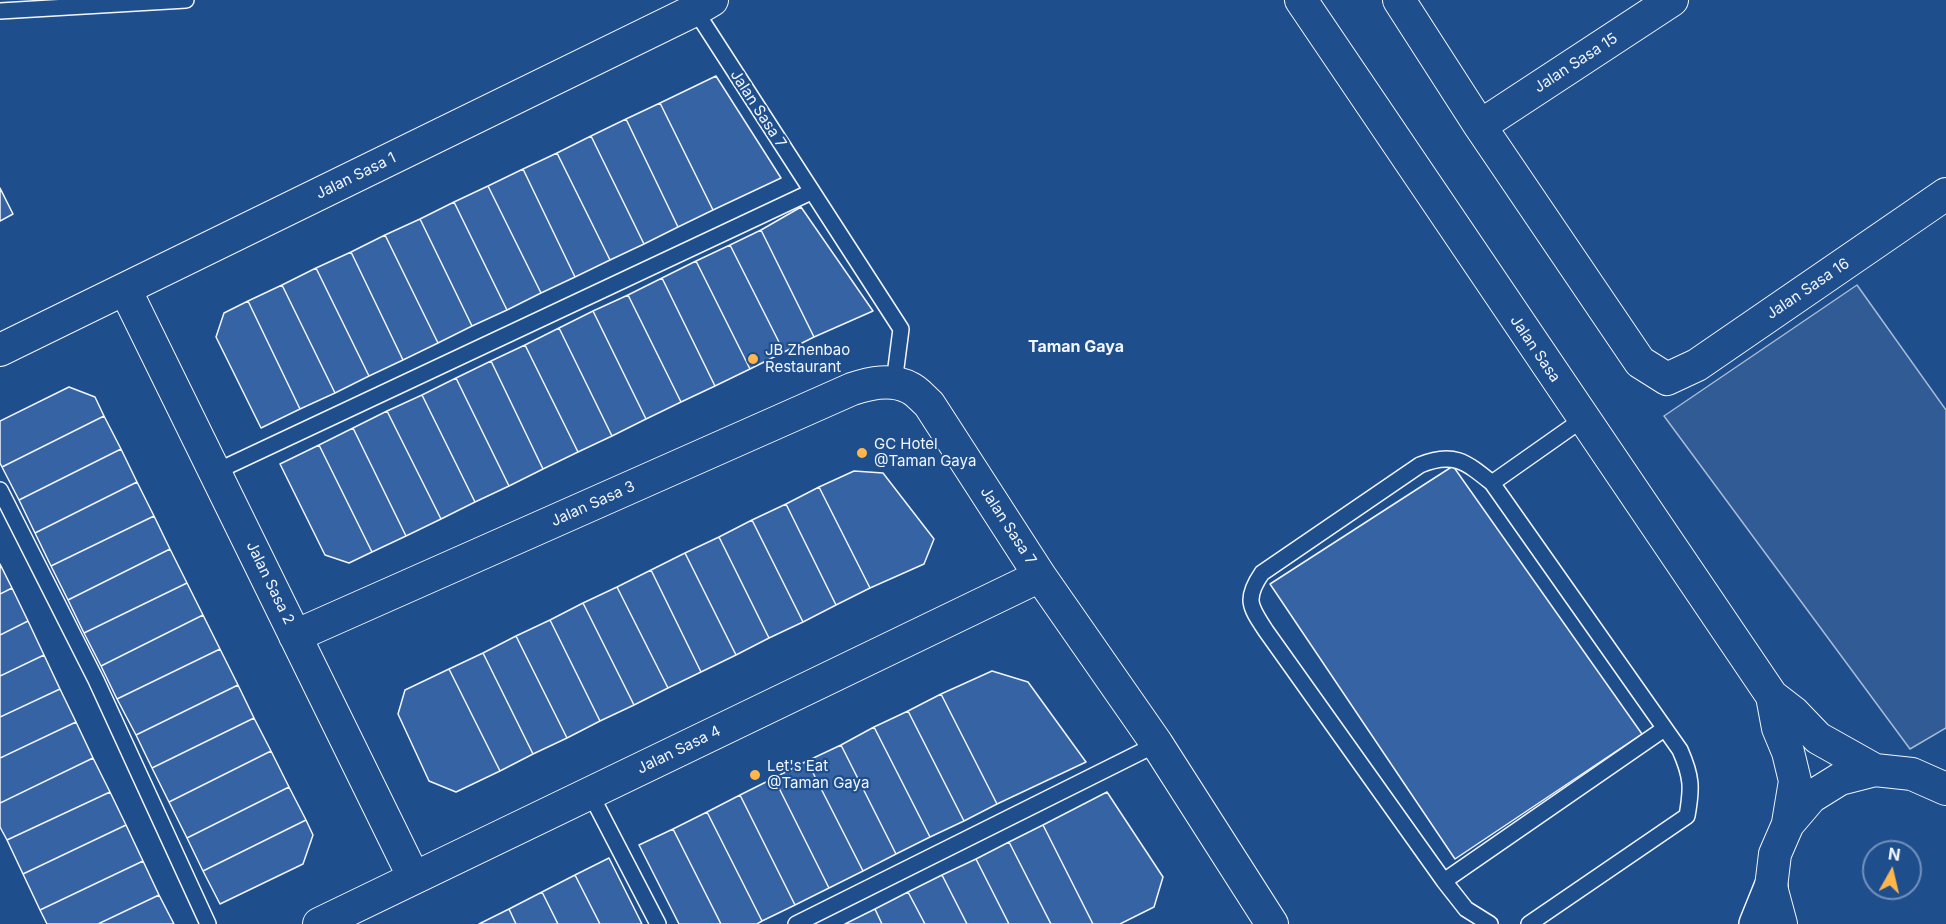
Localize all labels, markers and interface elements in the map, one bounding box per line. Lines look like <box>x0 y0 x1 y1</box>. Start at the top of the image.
street label: Jalan Sasa 15 <box>1531 29 1621 97</box>
street label: Jalan Sasa 7 <box>726 67 790 151</box>
street label: Jalan Sasa 1 <box>313 149 399 203</box>
street label: Jalan Sasa 16 <box>1763 255 1853 323</box>
street label: Jalan Sasa <box>1506 312 1564 386</box>
district label: Taman Gaya <box>1028 337 1124 357</box>
place label: JB Zhenbao Restaurant <box>765 341 850 376</box>
marker: JB Zhenbao Restaurant <box>746 352 760 366</box>
place label: GC Hotel @Taman Gaya <box>874 435 976 470</box>
marker: GC Hotel @Taman Gaya <box>855 446 869 460</box>
street label: Jalan Sasa 3 <box>548 477 638 531</box>
street label: Jalan Sasa 7 <box>976 484 1040 568</box>
street label: Jalan Sasa 2 <box>242 539 298 627</box>
street label: Jalan Sasa 4 <box>634 722 724 778</box>
place label: Let's Eat @Taman Gaya <box>767 757 869 792</box>
marker: Let's Eat @Taman Gaya <box>748 768 762 782</box>
north arrow <box>1862 840 1922 900</box>
text: N <box>1887 843 1902 865</box>

